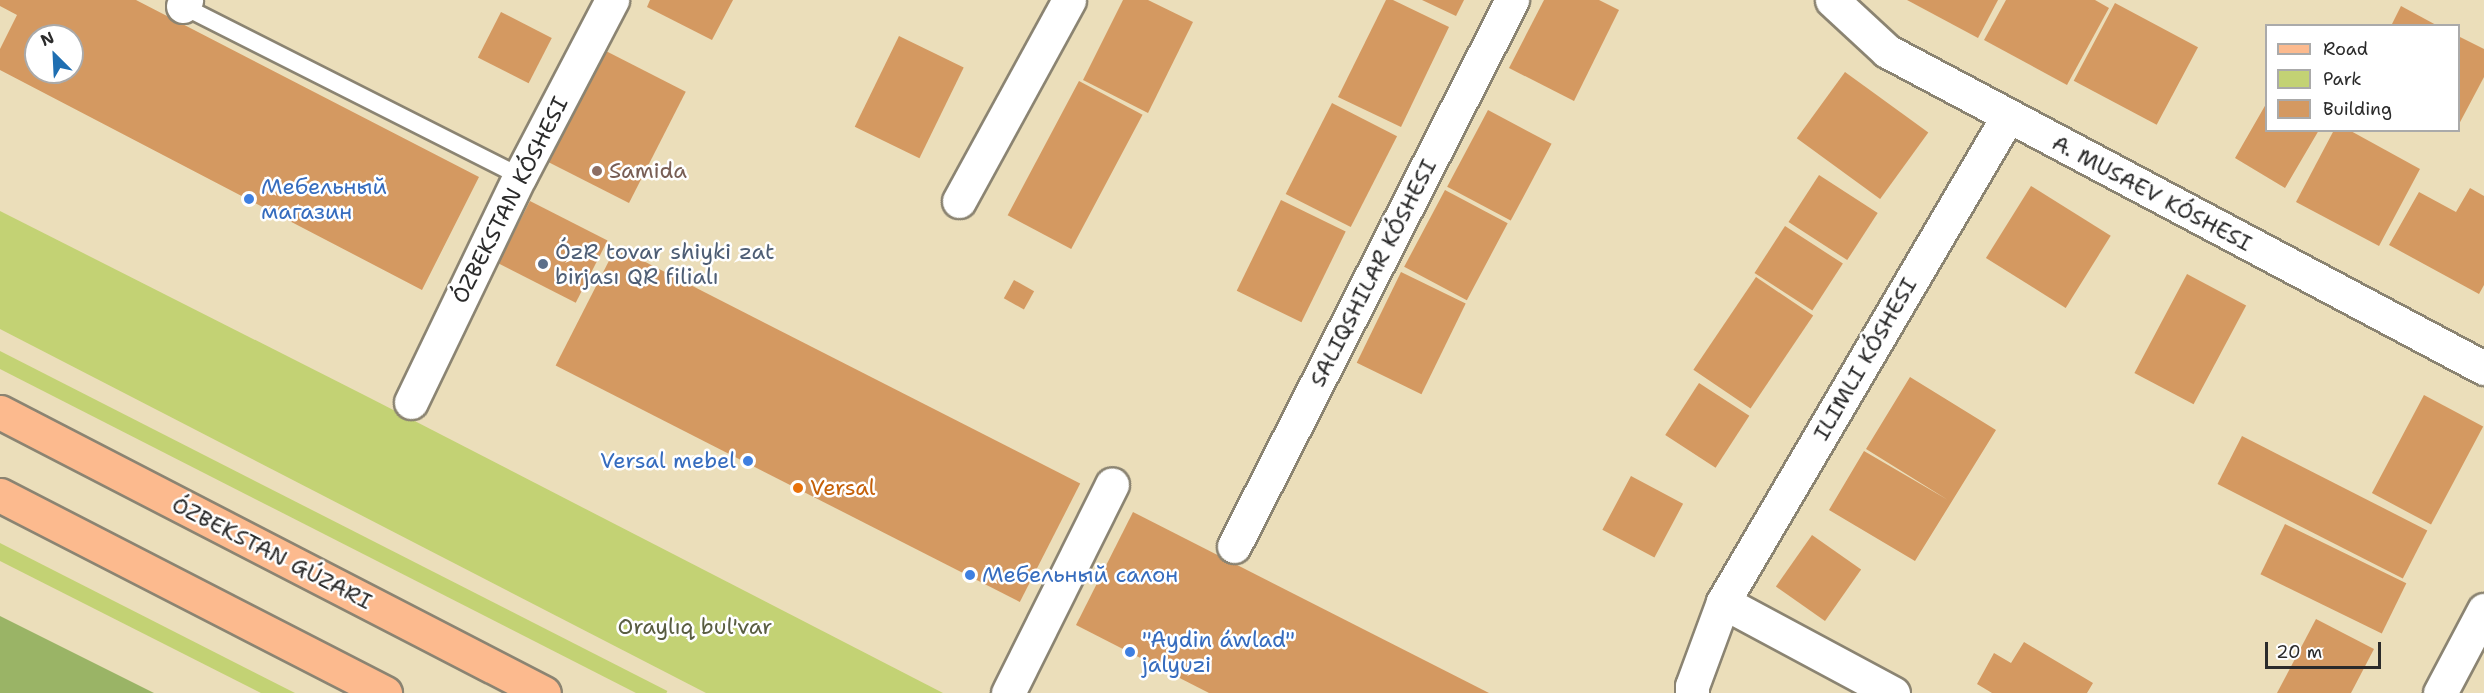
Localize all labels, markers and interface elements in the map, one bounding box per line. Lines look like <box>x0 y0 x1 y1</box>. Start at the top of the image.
north arrow <box>24 24 84 84</box>
legend <box>2265 24 2460 132</box>
text: N <box>37 27 57 51</box>
text: Road <box>2323 37 2368 61</box>
text: Park <box>2323 67 2362 91</box>
street label: ÓZBEKSTAN KÓSHESI <box>446 92 574 308</box>
text: Building <box>2323 97 2392 121</box>
street label: A. MUSAEV KÓSHESI <box>2048 129 2256 257</box>
street label: SALIQSHILAR KÓSHESI <box>1304 155 1442 391</box>
place label: Samida <box>609 158 687 184</box>
marker: Samida <box>590 164 604 178</box>
place label: Мебельный магазин <box>261 173 387 224</box>
marker: Мебельный магазин <box>242 192 256 206</box>
place label: ÓzR tovar shiyki zat birjası QR filialı <box>555 238 775 290</box>
marker: ÓzR tovar shiyki zat birjası QR filialı <box>536 257 550 271</box>
street label: ILIMLI KÓSHESI <box>1808 273 1922 445</box>
place label: Versal mebel <box>600 448 736 474</box>
marker: Versal mebel <box>741 454 755 468</box>
place label: Versal <box>810 475 875 501</box>
marker: Versal <box>791 481 805 495</box>
street label: ÓZBEKSTAN GÚZARI <box>168 491 376 615</box>
place label: Мебельный салон <box>982 562 1178 588</box>
marker: Мебельный салон <box>963 568 977 582</box>
park label: Oraylıq bul'var <box>618 614 772 640</box>
place label: "Aydin áwlad" jalyuzi <box>1142 626 1295 678</box>
scale bar <box>2268 630 2384 668</box>
text: 20 m <box>2276 640 2322 664</box>
marker: "Aydin áwlad" jalyuzi <box>1123 645 1137 659</box>

